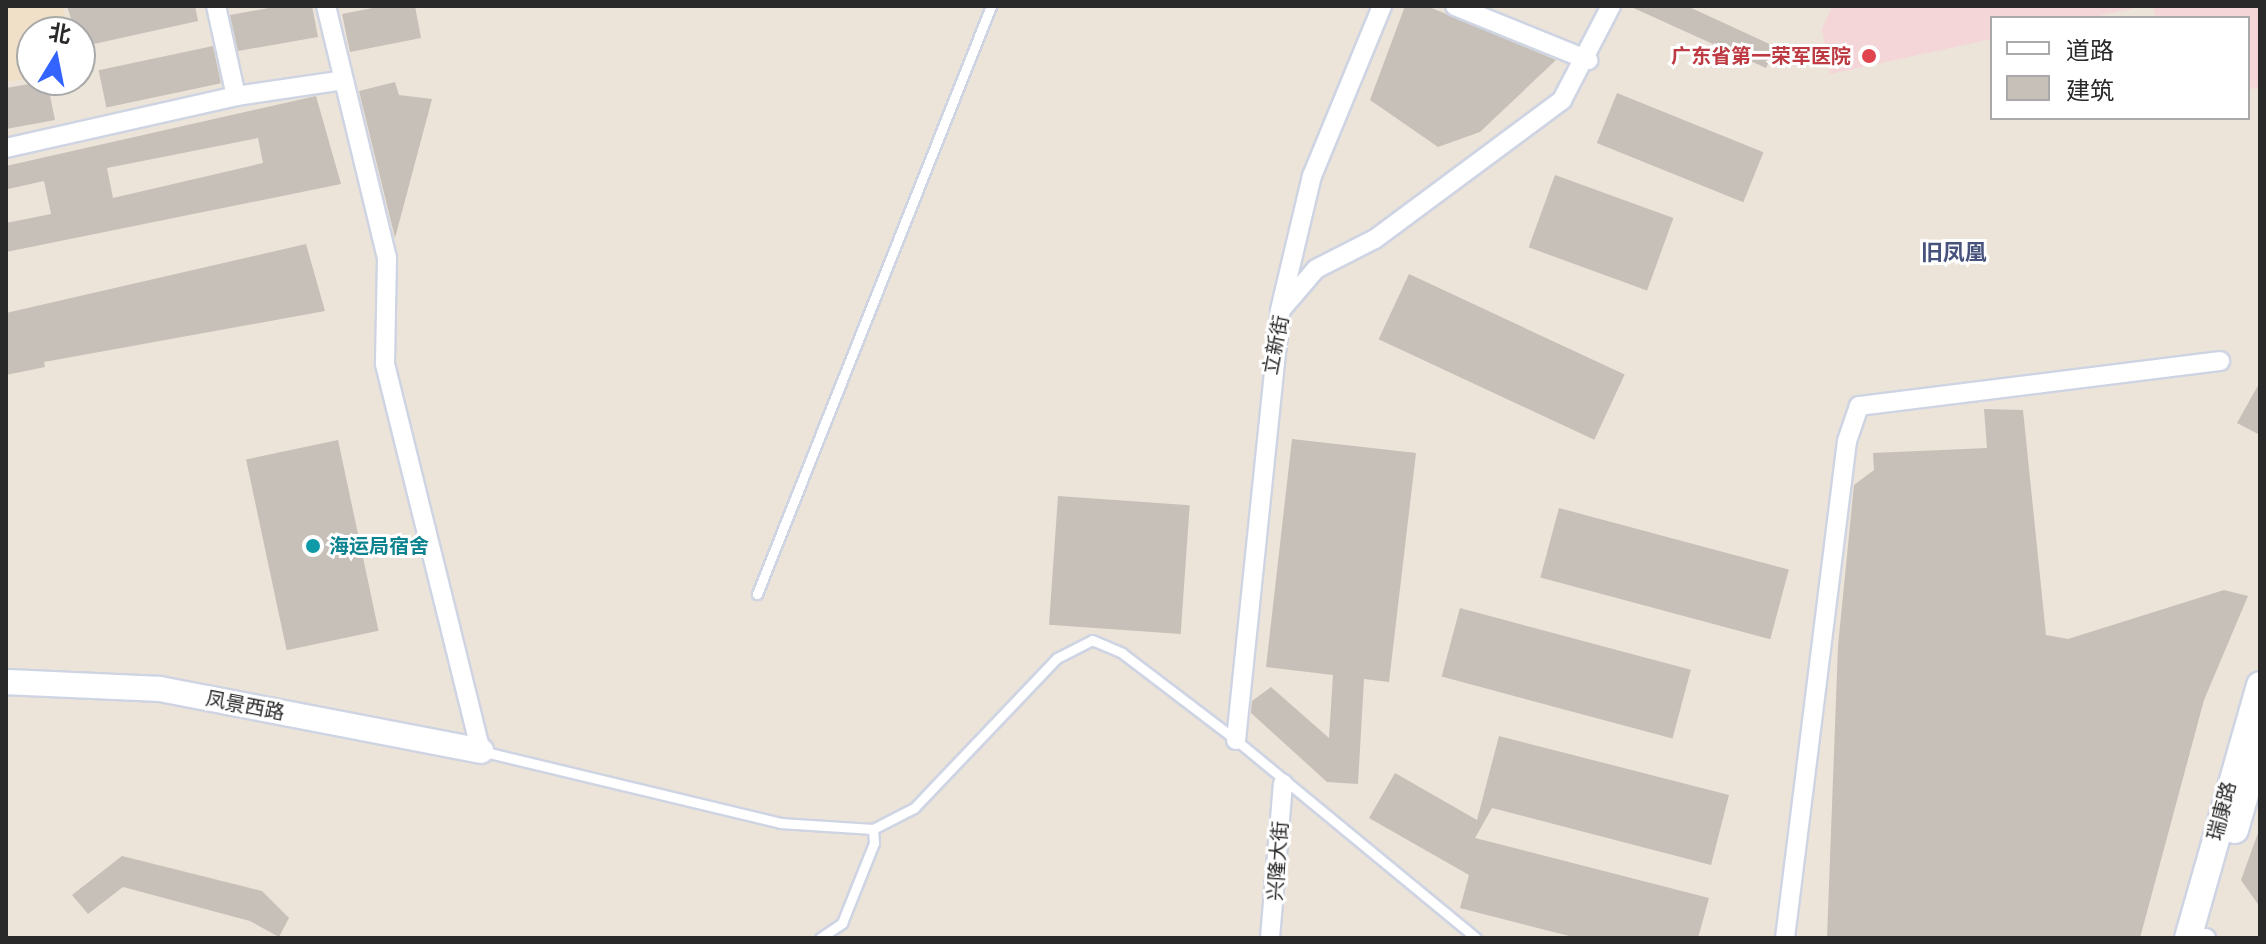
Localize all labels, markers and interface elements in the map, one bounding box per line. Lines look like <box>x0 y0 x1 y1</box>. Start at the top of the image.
north arrow <box>16 16 96 96</box>
legend <box>1990 16 2250 120</box>
text: 北 <box>47 20 73 48</box>
text: 道路 <box>2066 37 2114 65</box>
place label: 广东省第一荣军医院 <box>1671 44 1851 68</box>
marker: 广东省第一荣军医院 <box>1858 45 1880 67</box>
text: 建筑 <box>2066 77 2114 105</box>
district label: 旧凤凰 <box>1921 240 1987 266</box>
street label: 立新街 <box>1258 313 1294 377</box>
place label: 海运局宿舍 <box>329 534 429 558</box>
marker: 海运局宿舍 <box>304 537 322 555</box>
street label: 凤景西路 <box>203 687 287 725</box>
street label: 瑞康路 <box>2203 779 2241 843</box>
street label: 兴隆大街 <box>1263 820 1293 902</box>

